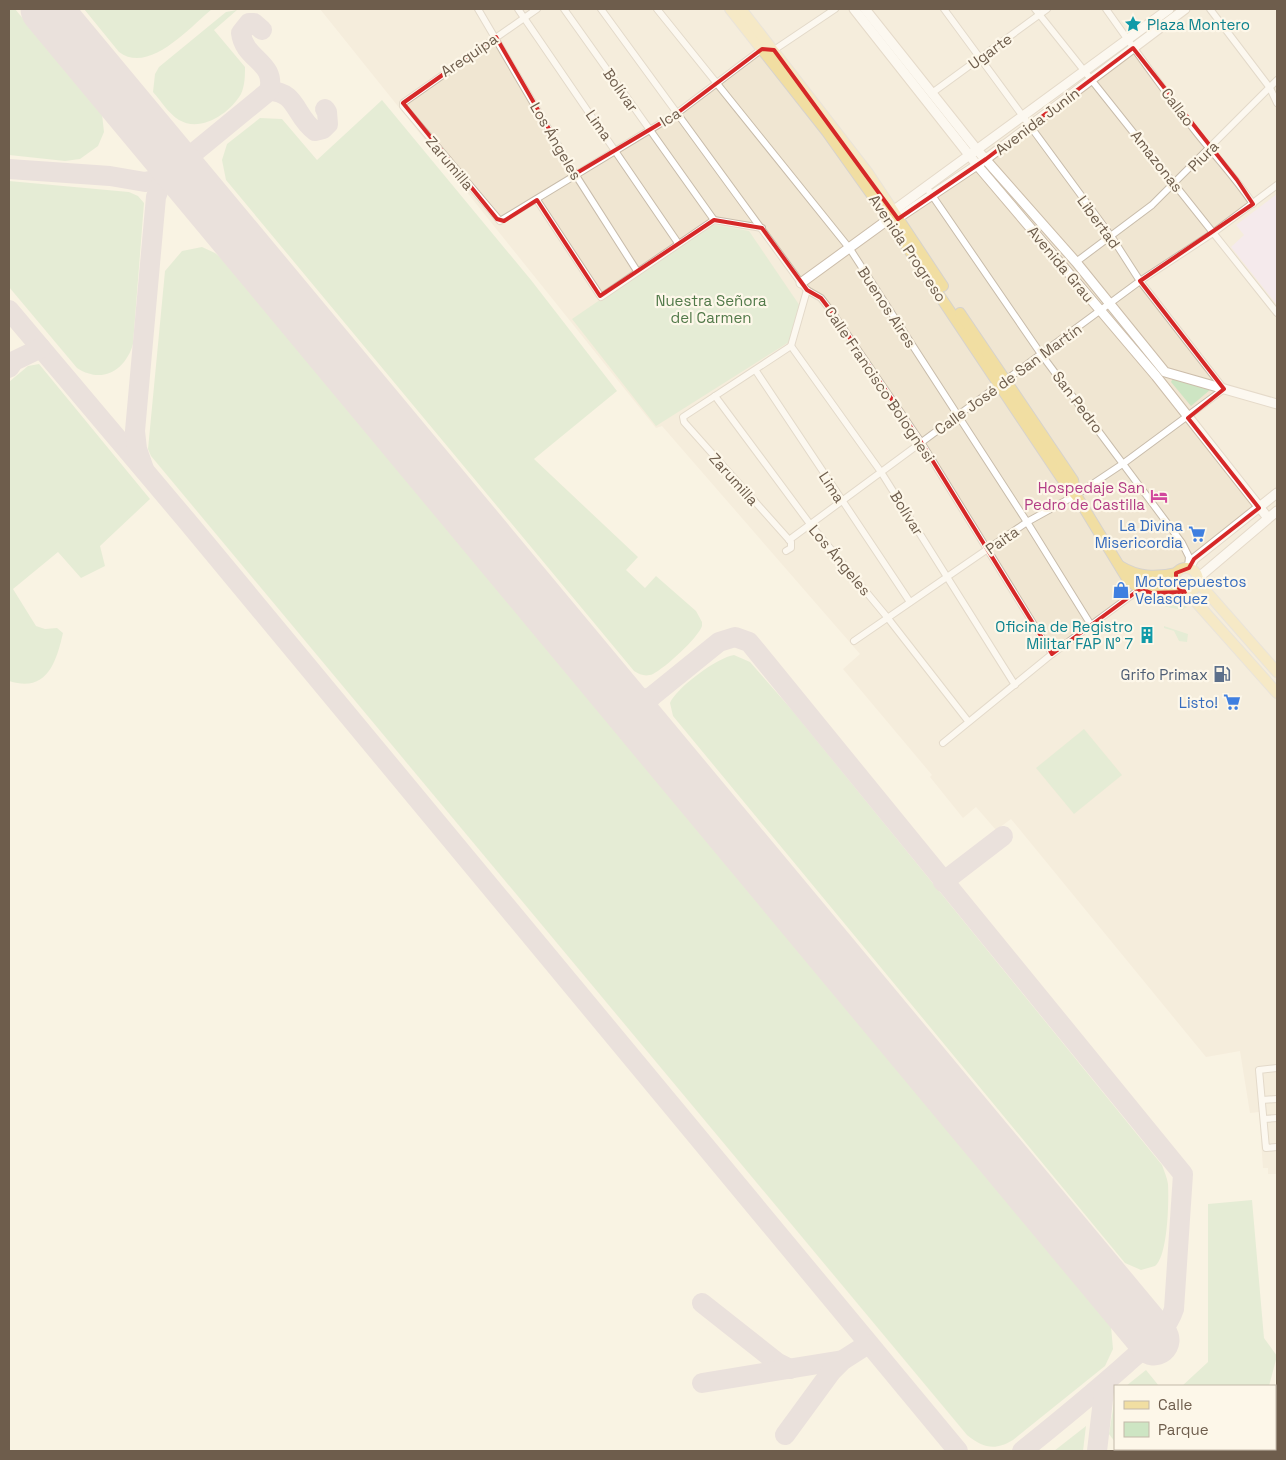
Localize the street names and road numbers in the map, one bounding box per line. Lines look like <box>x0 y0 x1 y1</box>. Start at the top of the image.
street label: Arequipa <box>437 29 501 81</box>
street label: Ugarte <box>964 29 1016 73</box>
street label: Bolívar <box>599 65 643 116</box>
street label: Avenida Junín <box>991 83 1083 159</box>
street label: Callao <box>1157 84 1199 130</box>
street label: Los Ángeles <box>526 99 586 183</box>
street label: Ica <box>656 103 684 131</box>
street label: Lima <box>582 106 617 144</box>
street label: Amazonas <box>1127 126 1187 196</box>
street label: Zarumilla <box>422 132 478 194</box>
street label: Piura <box>1184 136 1223 175</box>
street label: Avenida Progreso <box>865 191 951 305</box>
street label: Libertad <box>1073 192 1125 252</box>
street label: Avenida Grau <box>1024 222 1098 306</box>
street label: Buenos Aires <box>854 263 920 351</box>
street label: Calle Francisco Bolognesi <box>821 303 939 465</box>
street label: Calle José de San Martín <box>931 319 1085 439</box>
street label: San Pedro <box>1048 367 1108 437</box>
street label: Zarumilla <box>705 449 763 510</box>
street label: Lima <box>815 468 849 506</box>
street label: Bolívar <box>886 487 928 539</box>
street label: Los Ángeles <box>805 521 875 599</box>
street label: Paita <box>982 522 1023 558</box>

